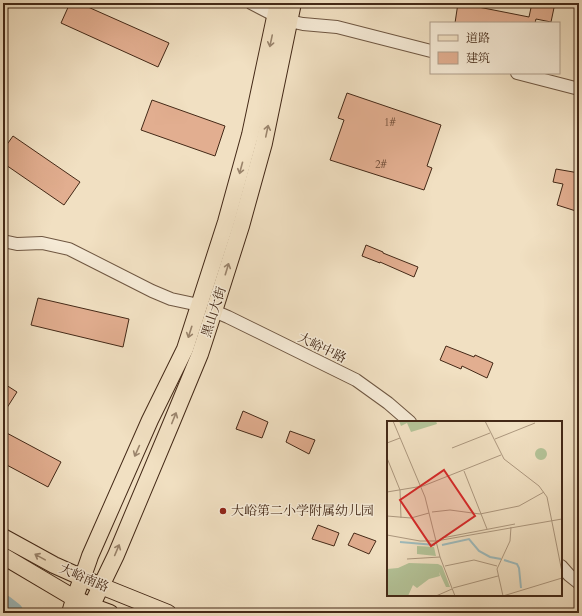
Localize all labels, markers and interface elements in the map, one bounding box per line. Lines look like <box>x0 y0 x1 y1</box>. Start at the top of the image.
legend <box>430 22 560 74</box>
text: 道路 <box>466 30 490 46</box>
one-way arrow <box>266 34 274 47</box>
text: 建筑 <box>466 50 490 66</box>
house number: 1# <box>384 115 397 130</box>
one-way arrow <box>263 125 271 138</box>
house number: 2# <box>375 157 388 172</box>
one-way arrow <box>237 161 244 174</box>
one-way arrow <box>224 264 232 276</box>
street label: 黑山大街 <box>197 284 231 340</box>
one-way arrow <box>186 326 194 338</box>
street label: 大峪中路 <box>295 329 349 367</box>
one-way arrow <box>170 412 178 424</box>
inset map <box>387 421 562 596</box>
one-way arrow <box>133 444 140 456</box>
place label: 大峪第二小学附属幼儿园 <box>231 502 374 520</box>
marker: 大峪第二小学附属幼儿园 <box>218 506 228 516</box>
one-way arrow <box>114 545 122 557</box>
one-way arrow <box>34 553 46 560</box>
street label: 大峪南路 <box>57 560 111 596</box>

